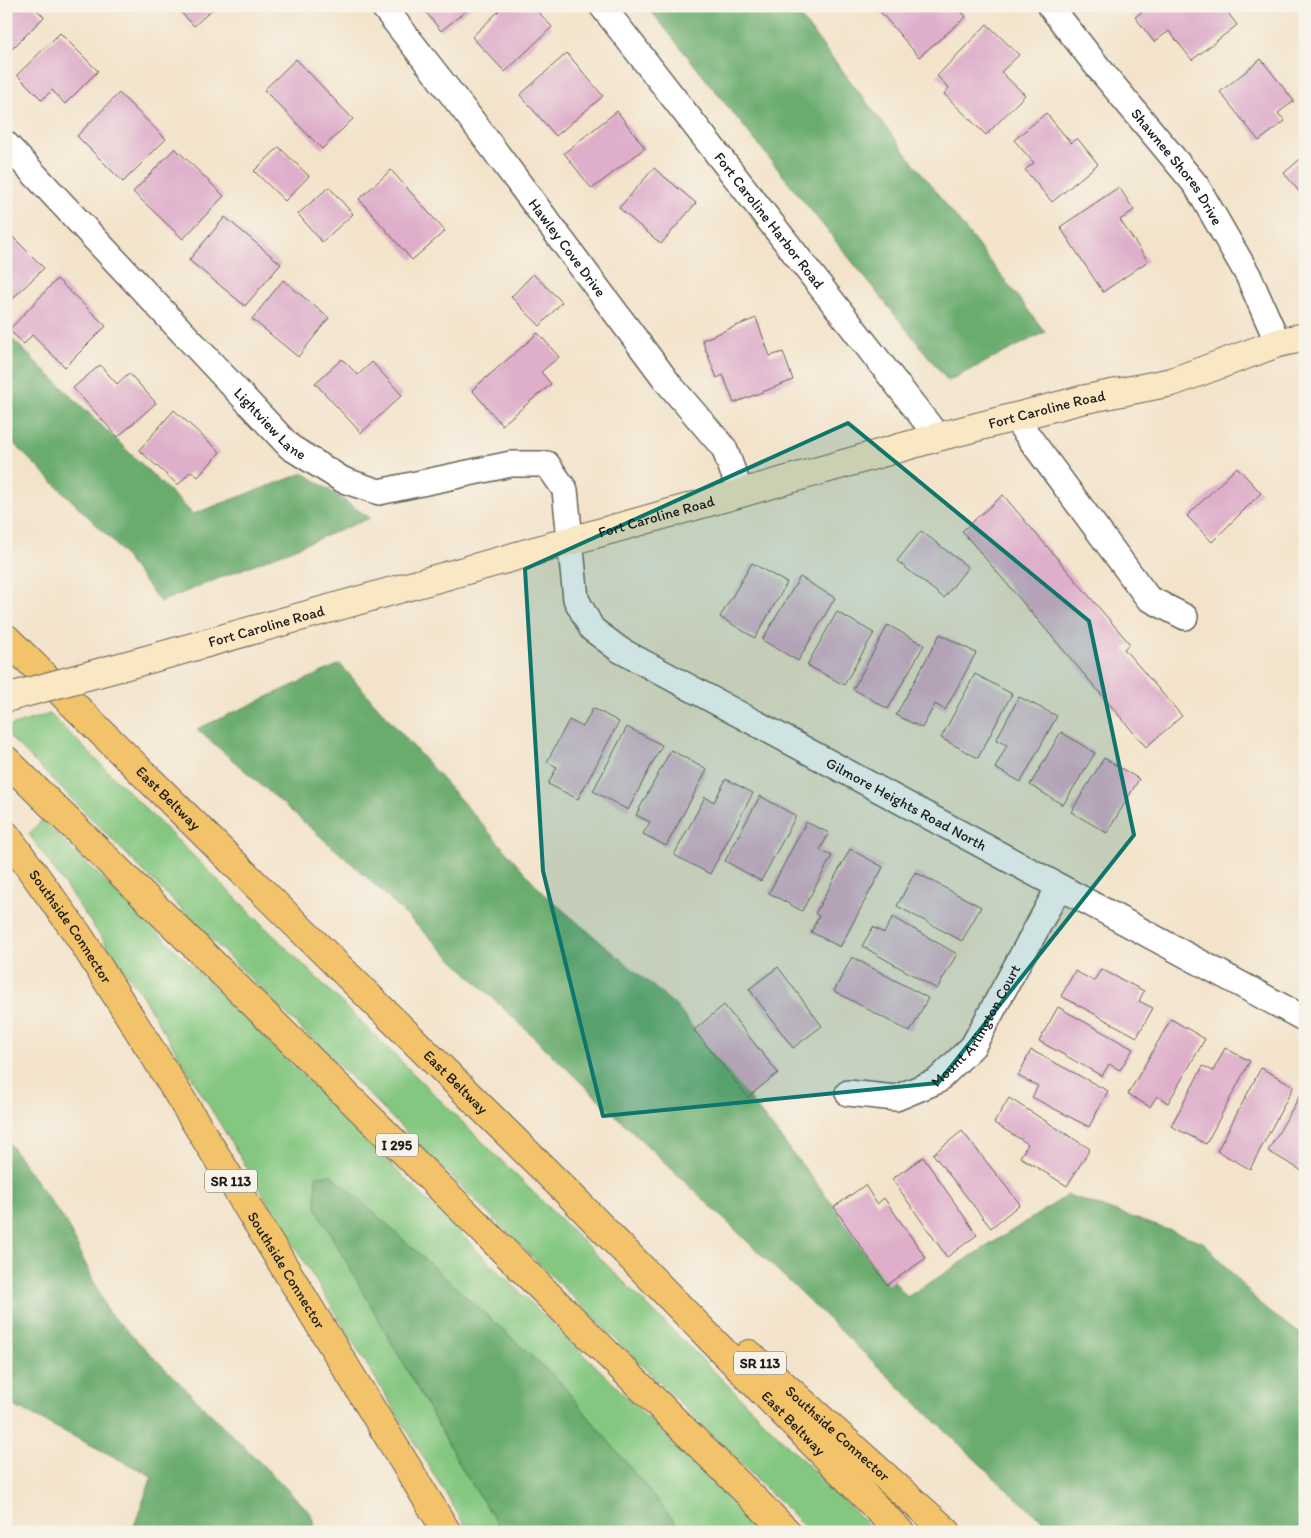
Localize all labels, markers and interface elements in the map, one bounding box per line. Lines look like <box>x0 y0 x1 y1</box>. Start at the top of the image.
street label: Shawnee Shores Drive <box>1127 105 1226 228</box>
street label: Fort Caroline Harbor Road <box>710 149 828 293</box>
street label: Hawley Cove Drive <box>525 195 610 301</box>
street label: Lightview Lane <box>230 384 309 464</box>
street label: Fort Caroline Road <box>986 386 1107 433</box>
street label: Fort Caroline Road <box>596 492 716 542</box>
street label: Fort Caroline Road <box>206 601 327 651</box>
street label: Gilmore Heights Road North <box>823 754 990 855</box>
street label: East Beltway <box>132 762 204 834</box>
street label: Southside Connector <box>25 866 116 987</box>
street label: Mount Arlington Court <box>927 961 1025 1091</box>
street label: East Beltway <box>420 1046 492 1118</box>
road number: I 295 <box>376 1134 418 1156</box>
road number: SR 113 <box>205 1170 257 1192</box>
street label: Southside Connector <box>244 1208 329 1332</box>
road number: SR 113 <box>734 1352 786 1375</box>
street label: Southside Connector <box>782 1382 893 1485</box>
street label: East Beltway <box>758 1387 829 1459</box>

